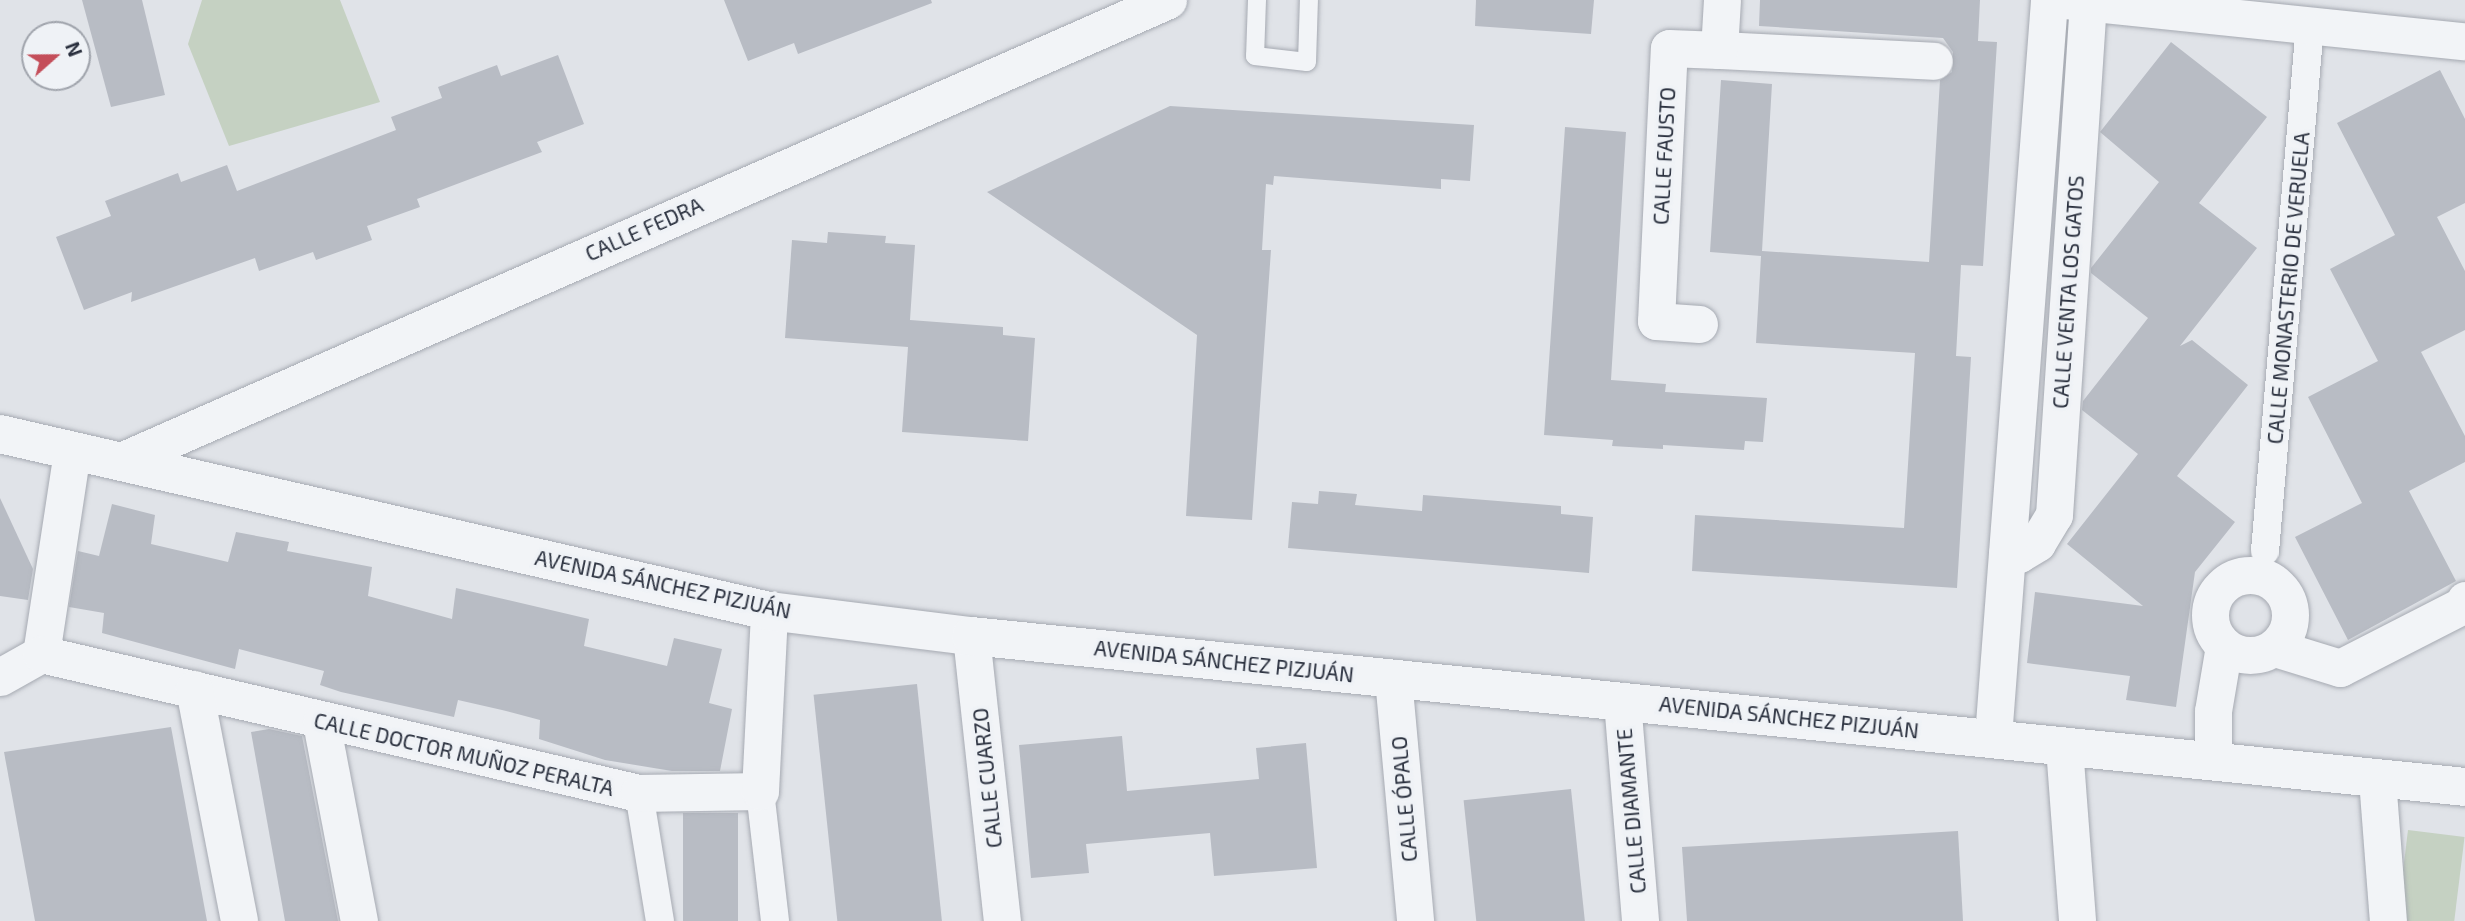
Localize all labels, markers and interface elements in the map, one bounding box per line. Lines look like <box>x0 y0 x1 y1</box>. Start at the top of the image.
north arrow <box>21 21 91 91</box>
text: N <box>61 38 87 60</box>
street label: CALLE FAUSTO <box>1648 86 1680 226</box>
street label: CALLE MONASTERIO DE VERUELA <box>2262 131 2314 445</box>
street label: CALLE VENTA LOS GATOS <box>2047 174 2089 410</box>
street label: CALLE FEDRA <box>581 192 707 266</box>
street label: AVENIDA SÁNCHEZ PIZJUÁN <box>533 544 793 624</box>
street label: AVENIDA SÁNCHEZ PIZJUÁN <box>1093 635 1355 687</box>
street label: AVENIDA SÁNCHEZ PIZJUÁN <box>1658 691 1920 743</box>
street label: CALLE DOCTOR MUÑOZ PERALTA <box>312 707 616 801</box>
street label: CALLE CUARZO <box>967 707 1007 849</box>
street label: CALLE DIAMANTE <box>1611 727 1651 895</box>
street label: CALLE ÓPALO <box>1386 735 1422 863</box>

